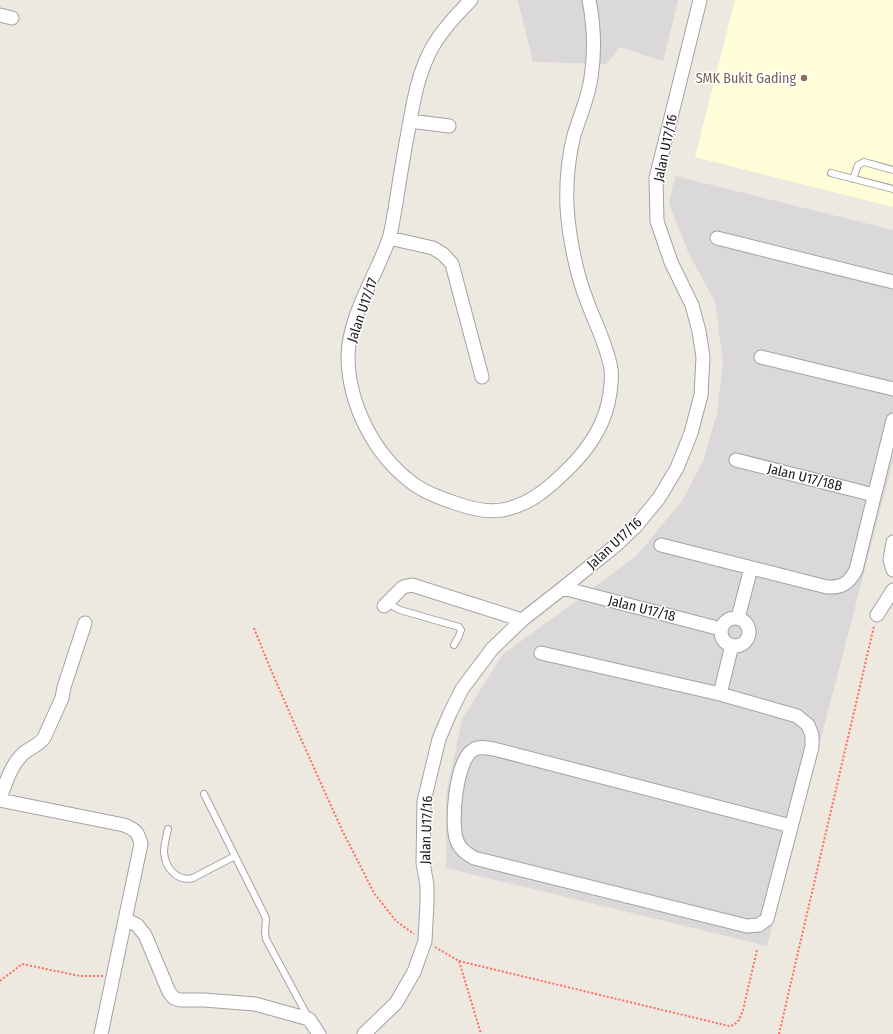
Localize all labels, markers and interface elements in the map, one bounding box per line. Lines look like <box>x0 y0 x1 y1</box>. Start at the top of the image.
place label: SMK Bukit Gading <box>696 70 796 87</box>
marker: SMK Bukit Gading <box>799 73 809 83</box>
street label: Jalan U17/16 <box>650 113 681 183</box>
street label: Jalan U17/17 <box>343 275 382 345</box>
street label: Jalan U17/18B <box>766 460 844 495</box>
street label: Jalan U17/16 <box>583 514 645 573</box>
street label: Jalan U17/18 <box>607 592 677 625</box>
street label: Jalan U17/16 <box>417 795 436 865</box>

